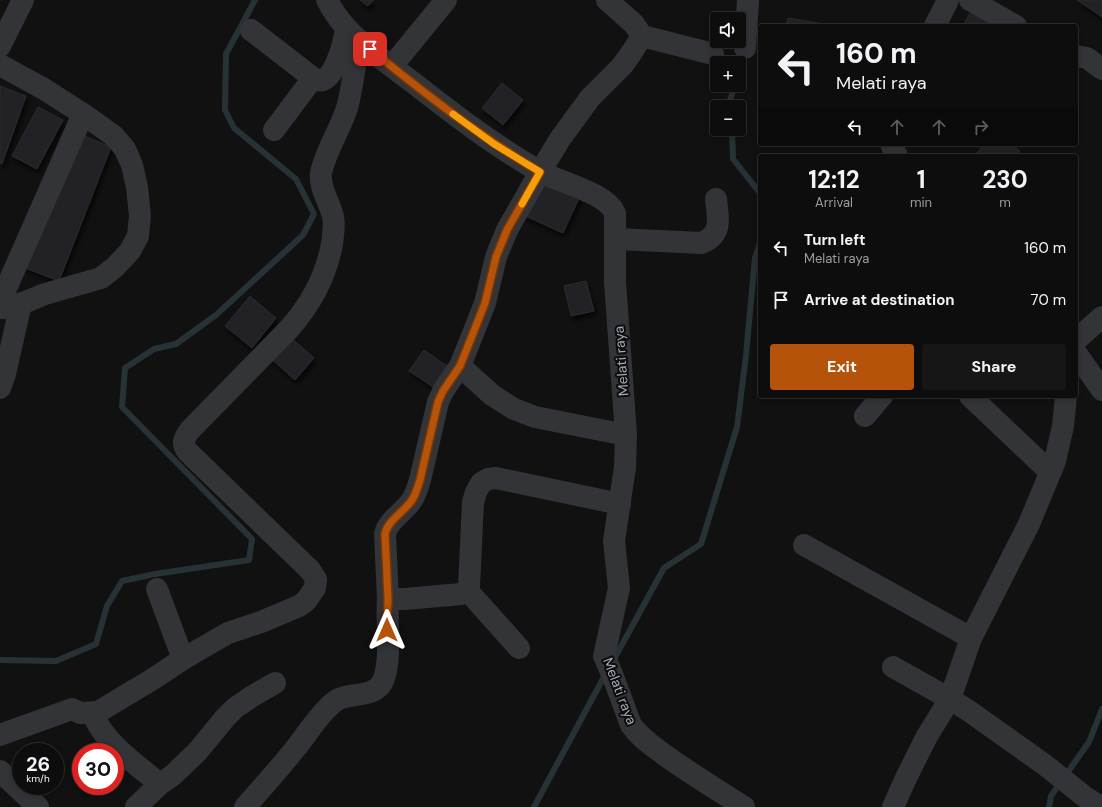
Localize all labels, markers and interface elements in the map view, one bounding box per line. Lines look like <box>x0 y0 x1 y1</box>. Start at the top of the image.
map controls <box>710 12 746 136</box>
button: sound <box>710 12 746 48</box>
pin <box>353 32 387 66</box>
text: 160 m <box>836 35 917 72</box>
icon: arrive <box>359 38 381 60</box>
icon: left <box>770 40 822 92</box>
button: + <box>710 56 746 92</box>
text: Melati raya <box>836 71 927 95</box>
button: − <box>710 100 746 136</box>
icon: left <box>844 116 866 138</box>
icon: ahead <box>886 116 908 138</box>
icon: ahead <box>928 116 950 138</box>
icon: right <box>970 116 992 138</box>
text: 12:12 <box>808 164 860 195</box>
text: 1 <box>917 164 925 195</box>
text: 230 <box>982 164 1028 195</box>
text: Arrival <box>815 194 853 211</box>
text: min <box>910 194 932 211</box>
text: m <box>999 194 1011 211</box>
text: Turn left <box>804 230 865 250</box>
icon: left <box>770 237 792 259</box>
text: 160 m <box>1024 238 1066 258</box>
text: Melati raya <box>804 250 869 267</box>
icon: arrive <box>770 289 792 311</box>
text: Arrive at destination <box>804 290 955 310</box>
text: 70 m <box>1031 290 1066 310</box>
street label: Melati raya <box>610 325 632 397</box>
button: Exit <box>770 344 914 390</box>
button: Share <box>922 344 1066 390</box>
position arrow <box>366 609 408 651</box>
street label: Melati raya <box>599 655 641 727</box>
speed limit sign: 30 <box>72 743 124 795</box>
text: 26 <box>26 751 50 777</box>
text: km/h <box>26 772 50 785</box>

